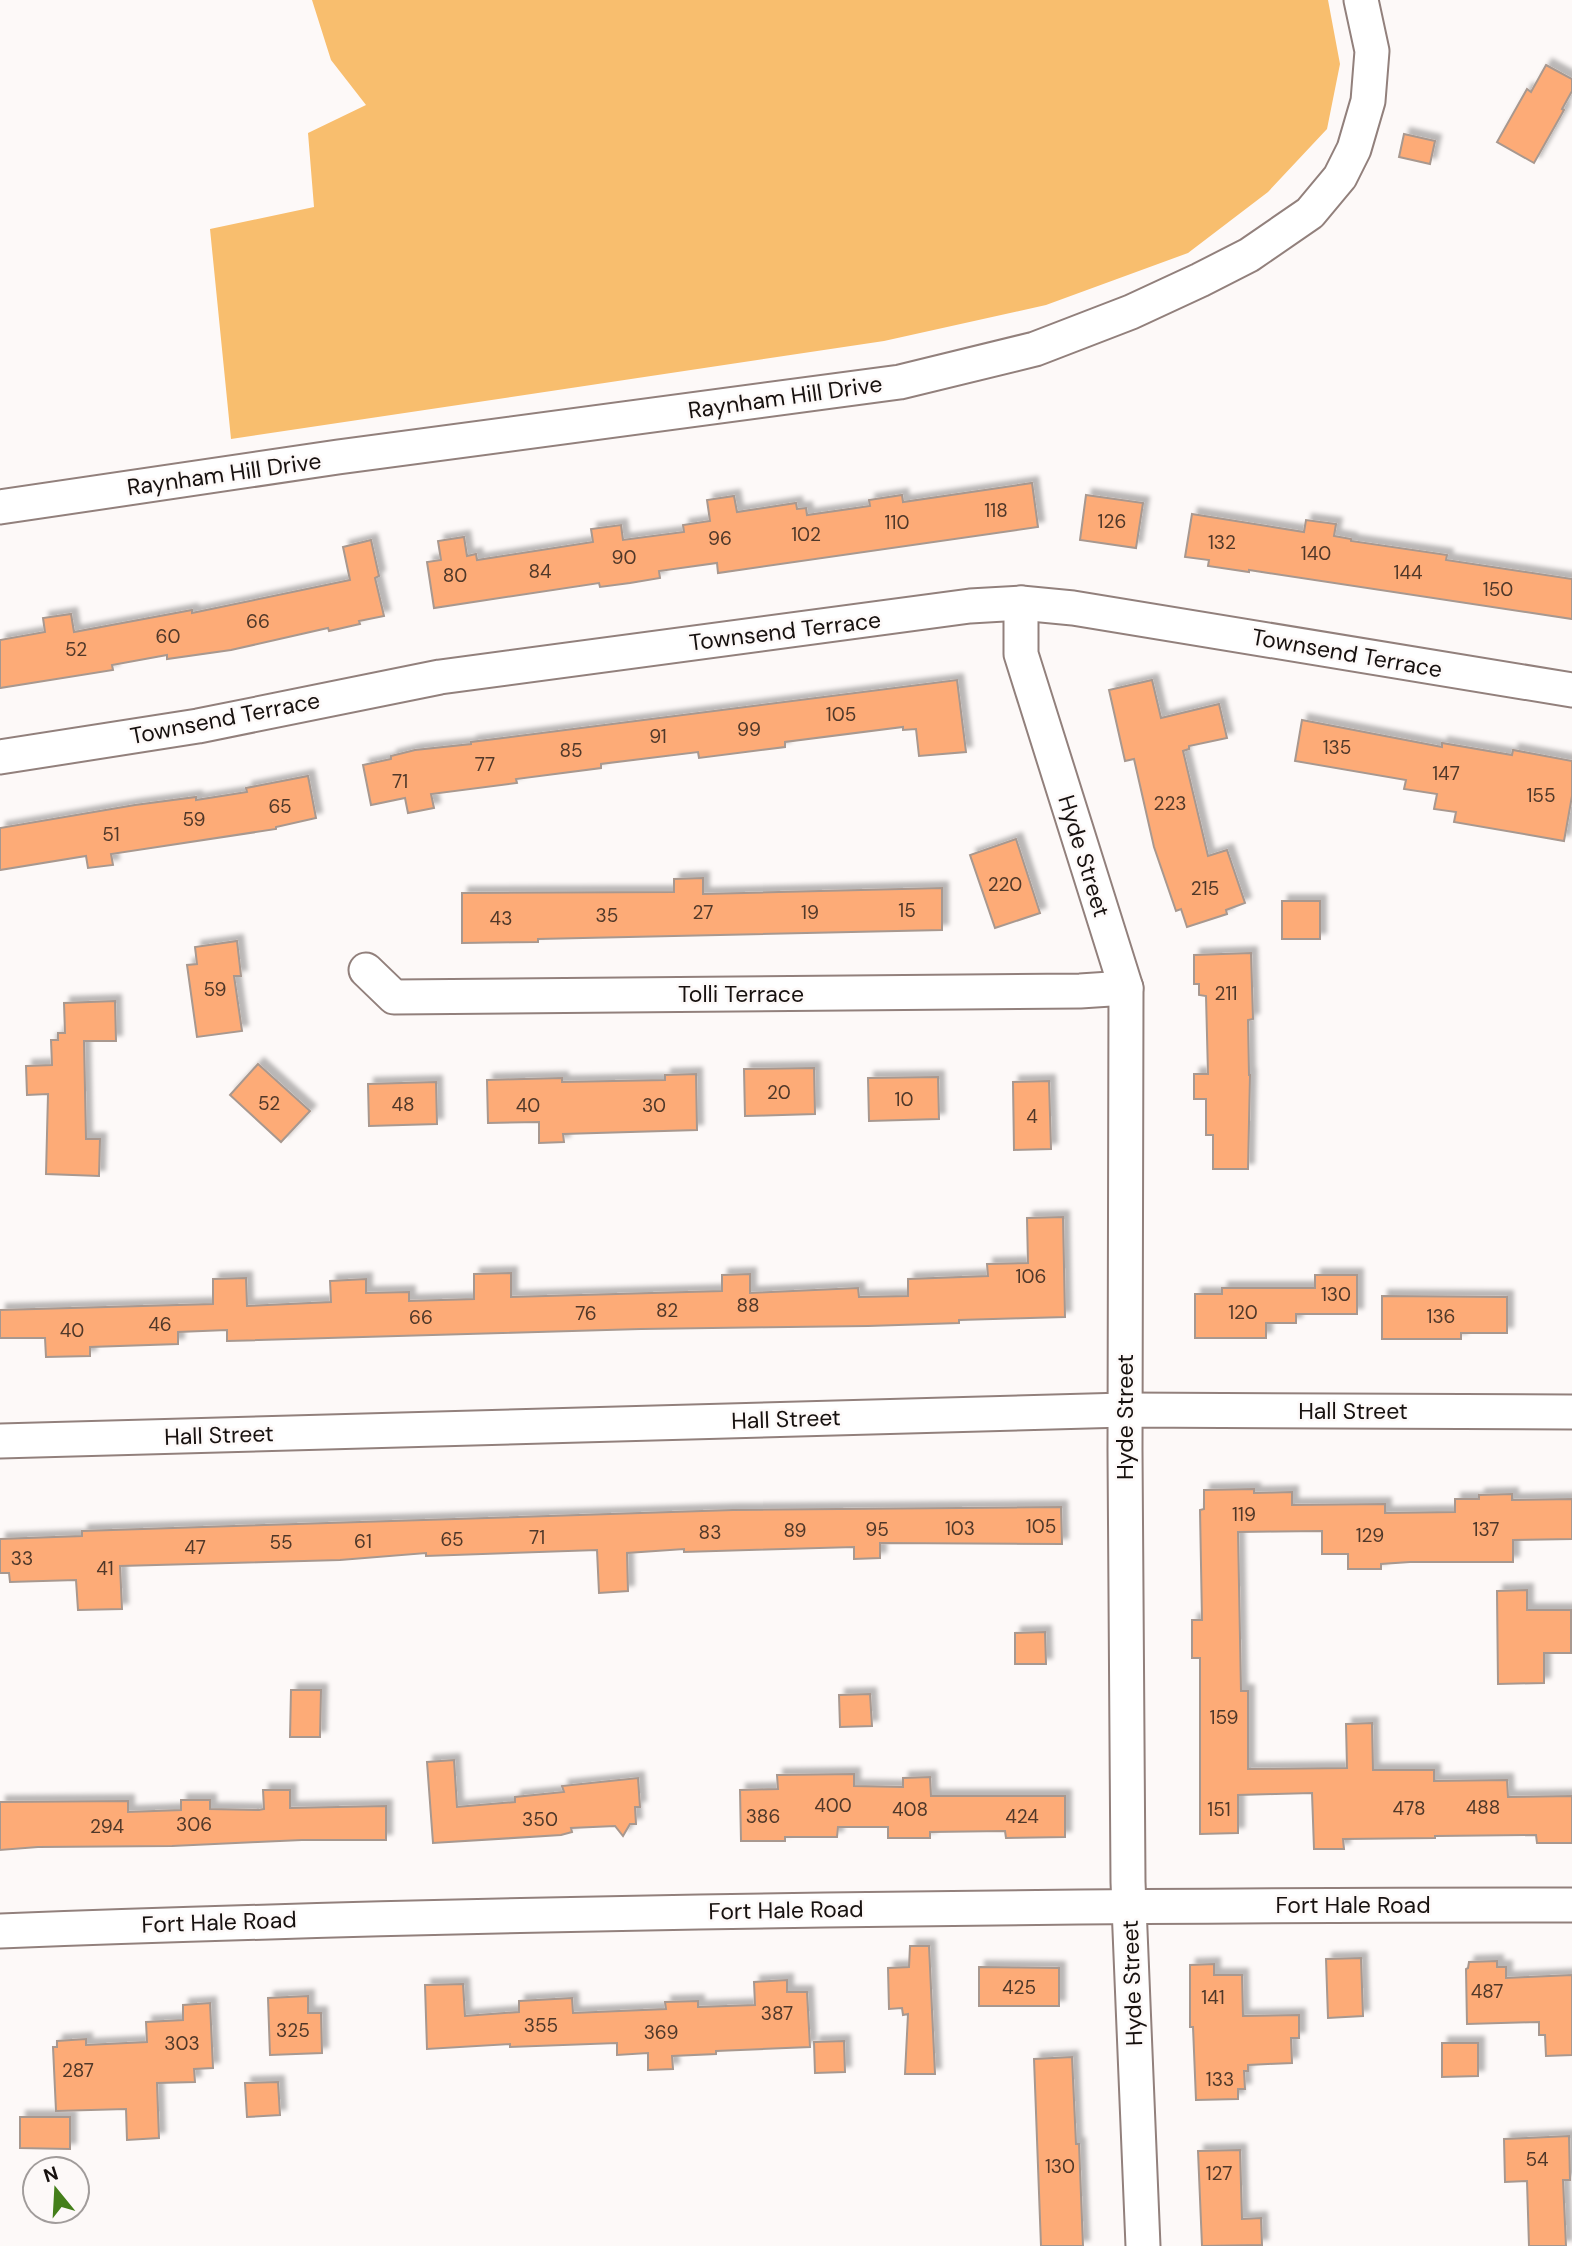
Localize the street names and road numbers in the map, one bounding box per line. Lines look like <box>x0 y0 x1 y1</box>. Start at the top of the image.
street label: Raynham Hill Drive <box>686 369 884 425</box>
street label: Raynham Hill Drive <box>125 446 323 502</box>
street label: Townsend Terrace <box>687 604 883 658</box>
street label: Townsend Terrace <box>1249 621 1445 685</box>
street label: Townsend Terrace <box>128 685 322 751</box>
street label: Hyde Street <box>1051 791 1117 921</box>
street label: Tolli Terrace <box>678 979 804 1009</box>
street label: Hyde Street <box>1110 1354 1140 1480</box>
street label: Hall Street <box>1298 1396 1408 1426</box>
street label: Hall Street <box>731 1402 841 1436</box>
street label: Hall Street <box>164 1418 274 1452</box>
street label: Fort Hale Road <box>1275 1890 1431 1920</box>
street label: Fort Hale Road <box>708 1894 864 1926</box>
street label: Fort Hale Road <box>141 1904 297 1940</box>
street label: Hyde Street <box>1115 1919 1149 2047</box>

